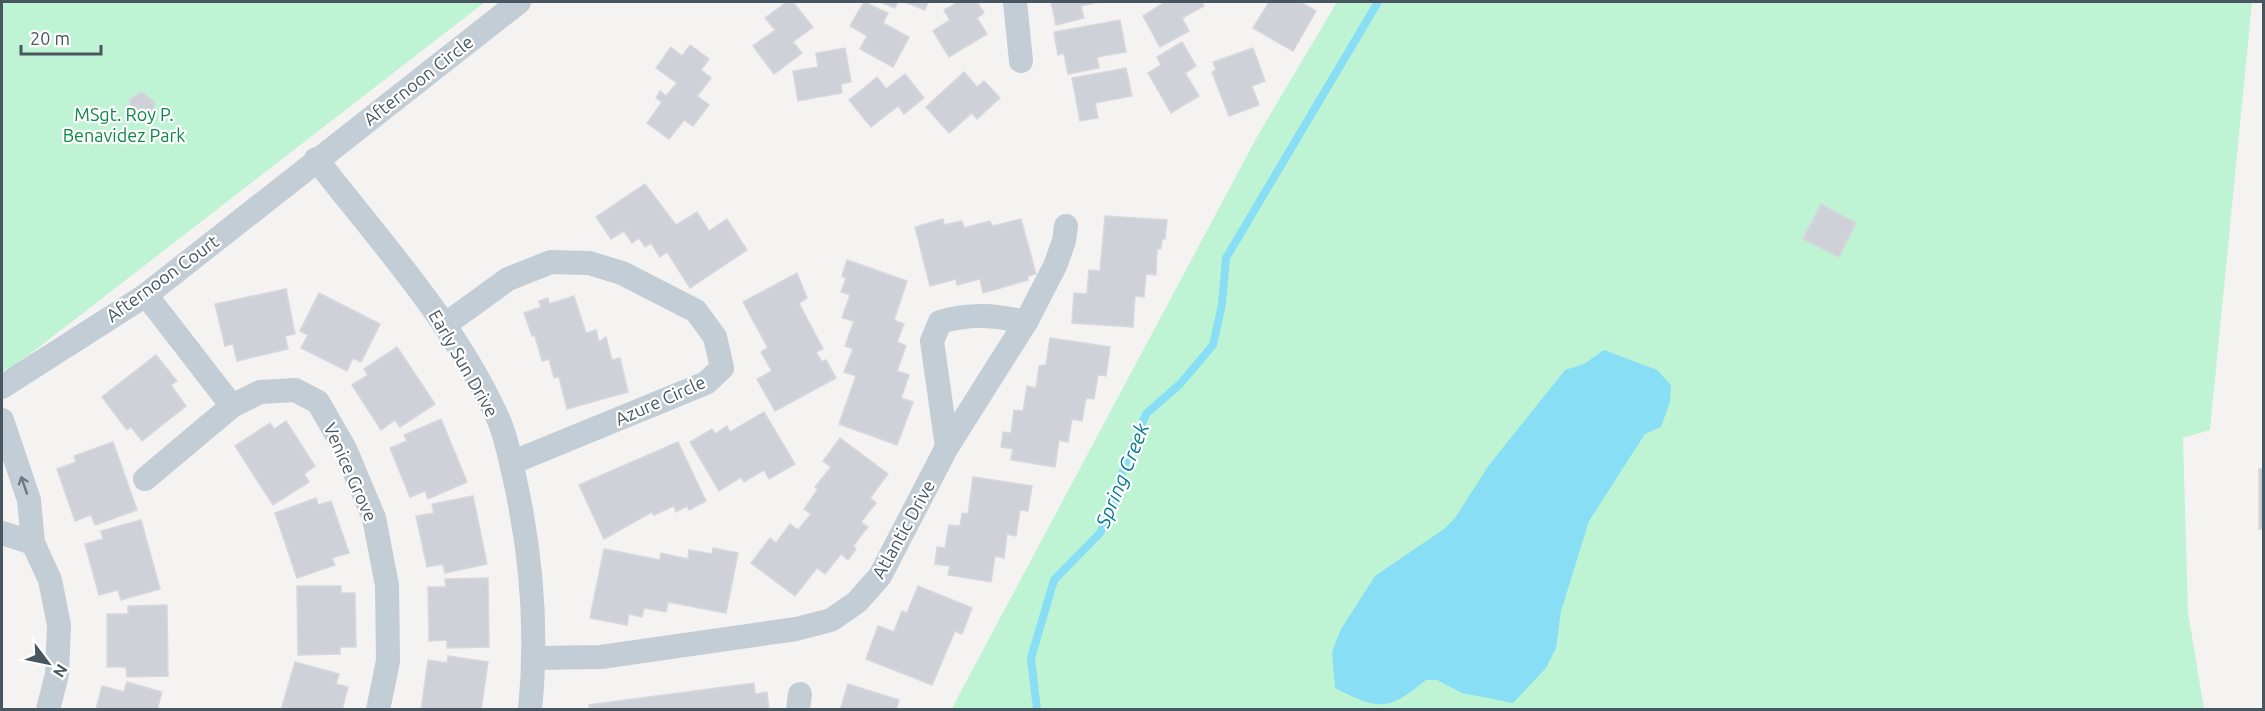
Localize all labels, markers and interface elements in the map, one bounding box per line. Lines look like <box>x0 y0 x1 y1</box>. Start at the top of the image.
scale bar <box>21 18 100 56</box>
text: 20 m <box>30 28 70 48</box>
street label: Afternoon Circle <box>359 31 477 129</box>
park label: MSgt. Roy P. Benavidez Park <box>63 104 185 145</box>
street label: Afternoon Court <box>102 231 222 325</box>
street label: Early Sun Drive <box>425 306 503 420</box>
street label: Azure Circle <box>612 371 708 429</box>
water label: Spring Creek <box>1090 419 1154 532</box>
street label: Venice Grove <box>320 420 382 524</box>
one-way arrow <box>17 476 28 495</box>
street label: Atlantic Drive <box>868 476 938 582</box>
north arrow <box>18 633 78 693</box>
text: N <box>50 661 72 681</box>

